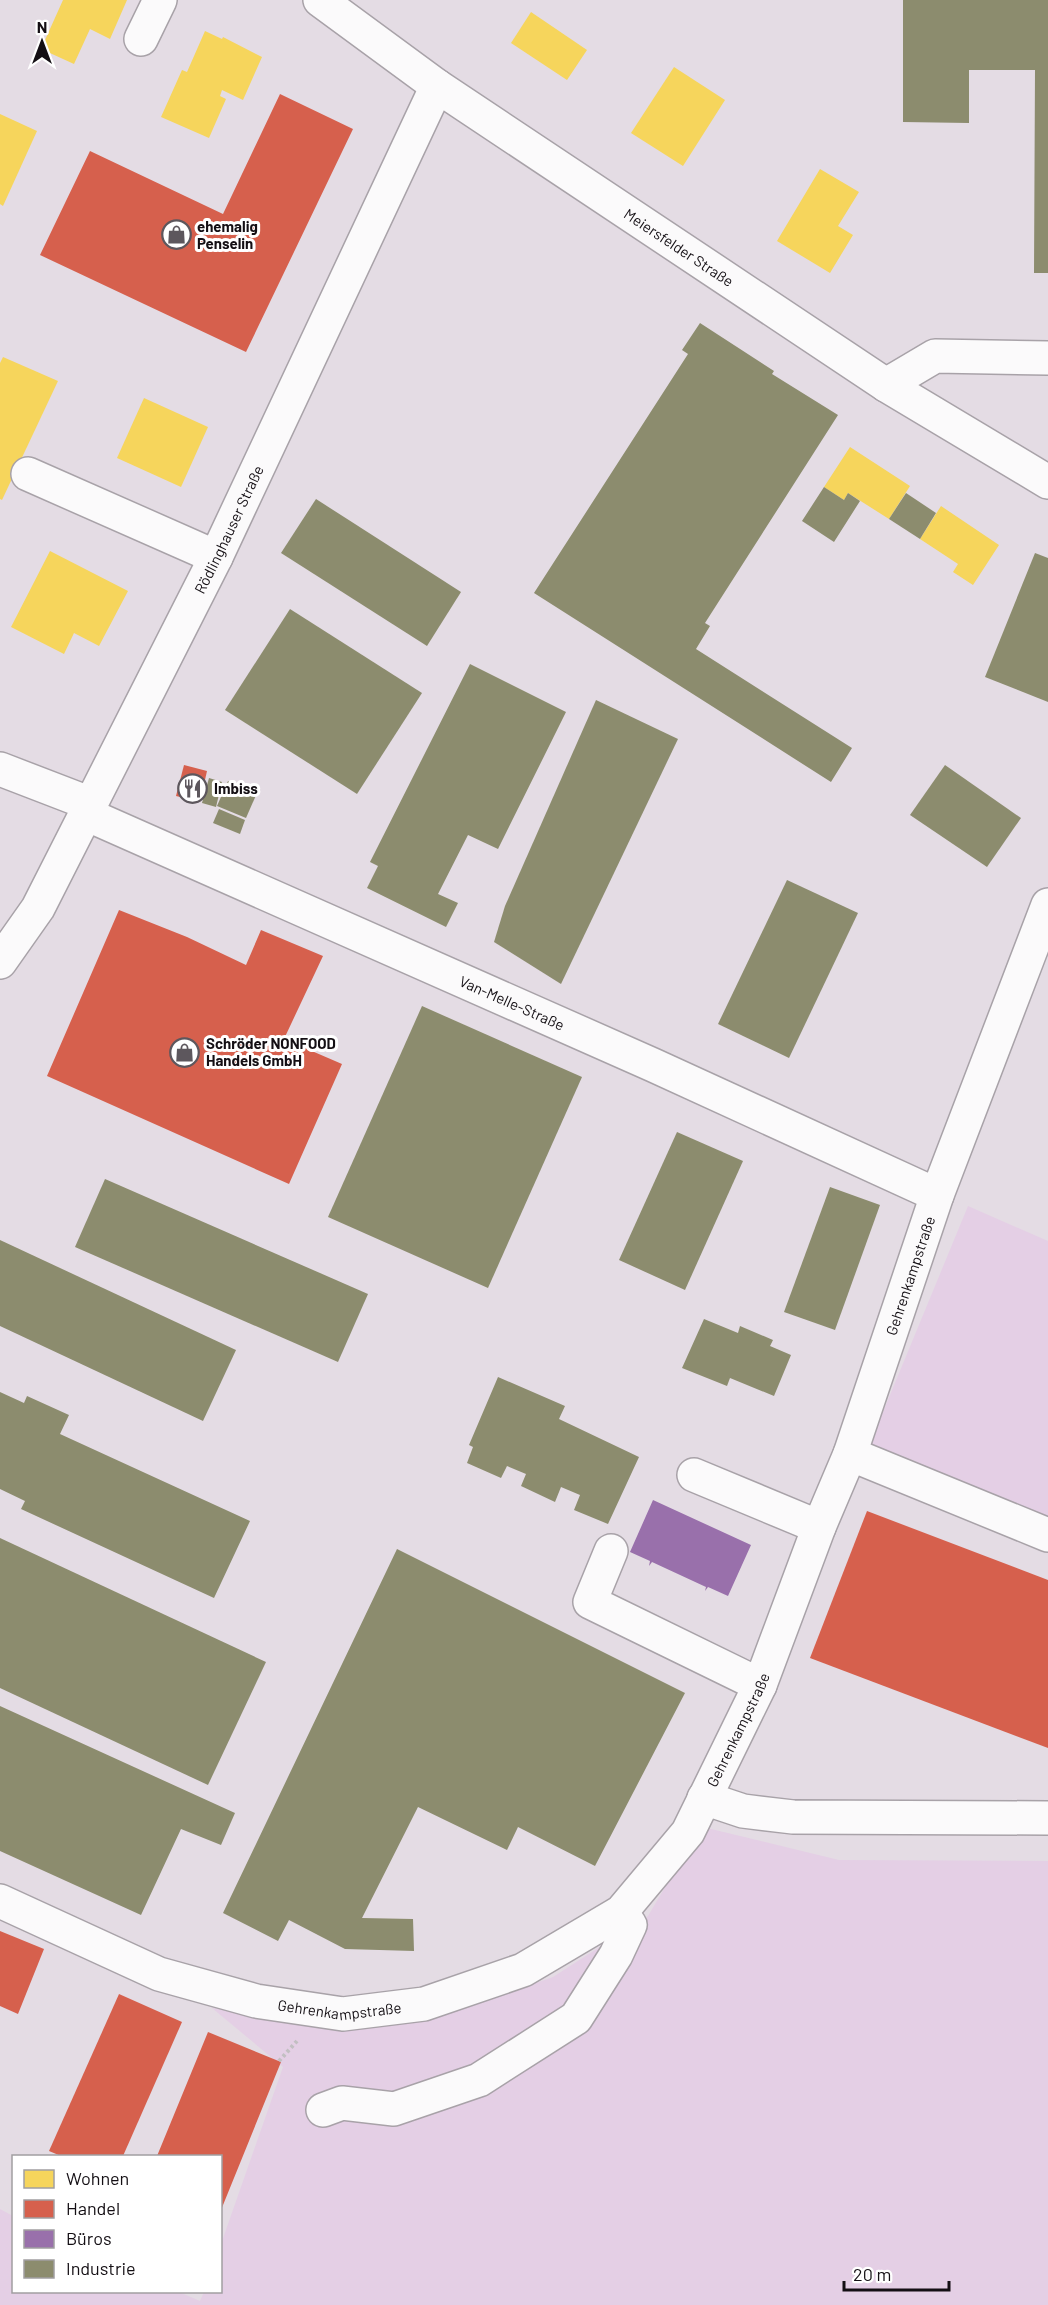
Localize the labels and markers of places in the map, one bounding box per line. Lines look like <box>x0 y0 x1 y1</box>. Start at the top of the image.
place label: ehemalig Penselin <box>197 217 258 252</box>
shop icon: ehemalig Penselin <box>160 219 192 251</box>
restaurant icon: Imbiss <box>177 772 209 804</box>
place label: Imbiss <box>214 779 258 797</box>
place label: Schröder NONFOOD Handels GmbH <box>206 1034 336 1069</box>
shop icon: Schröder NONFOOD Handels GmbH <box>169 1036 201 1068</box>

